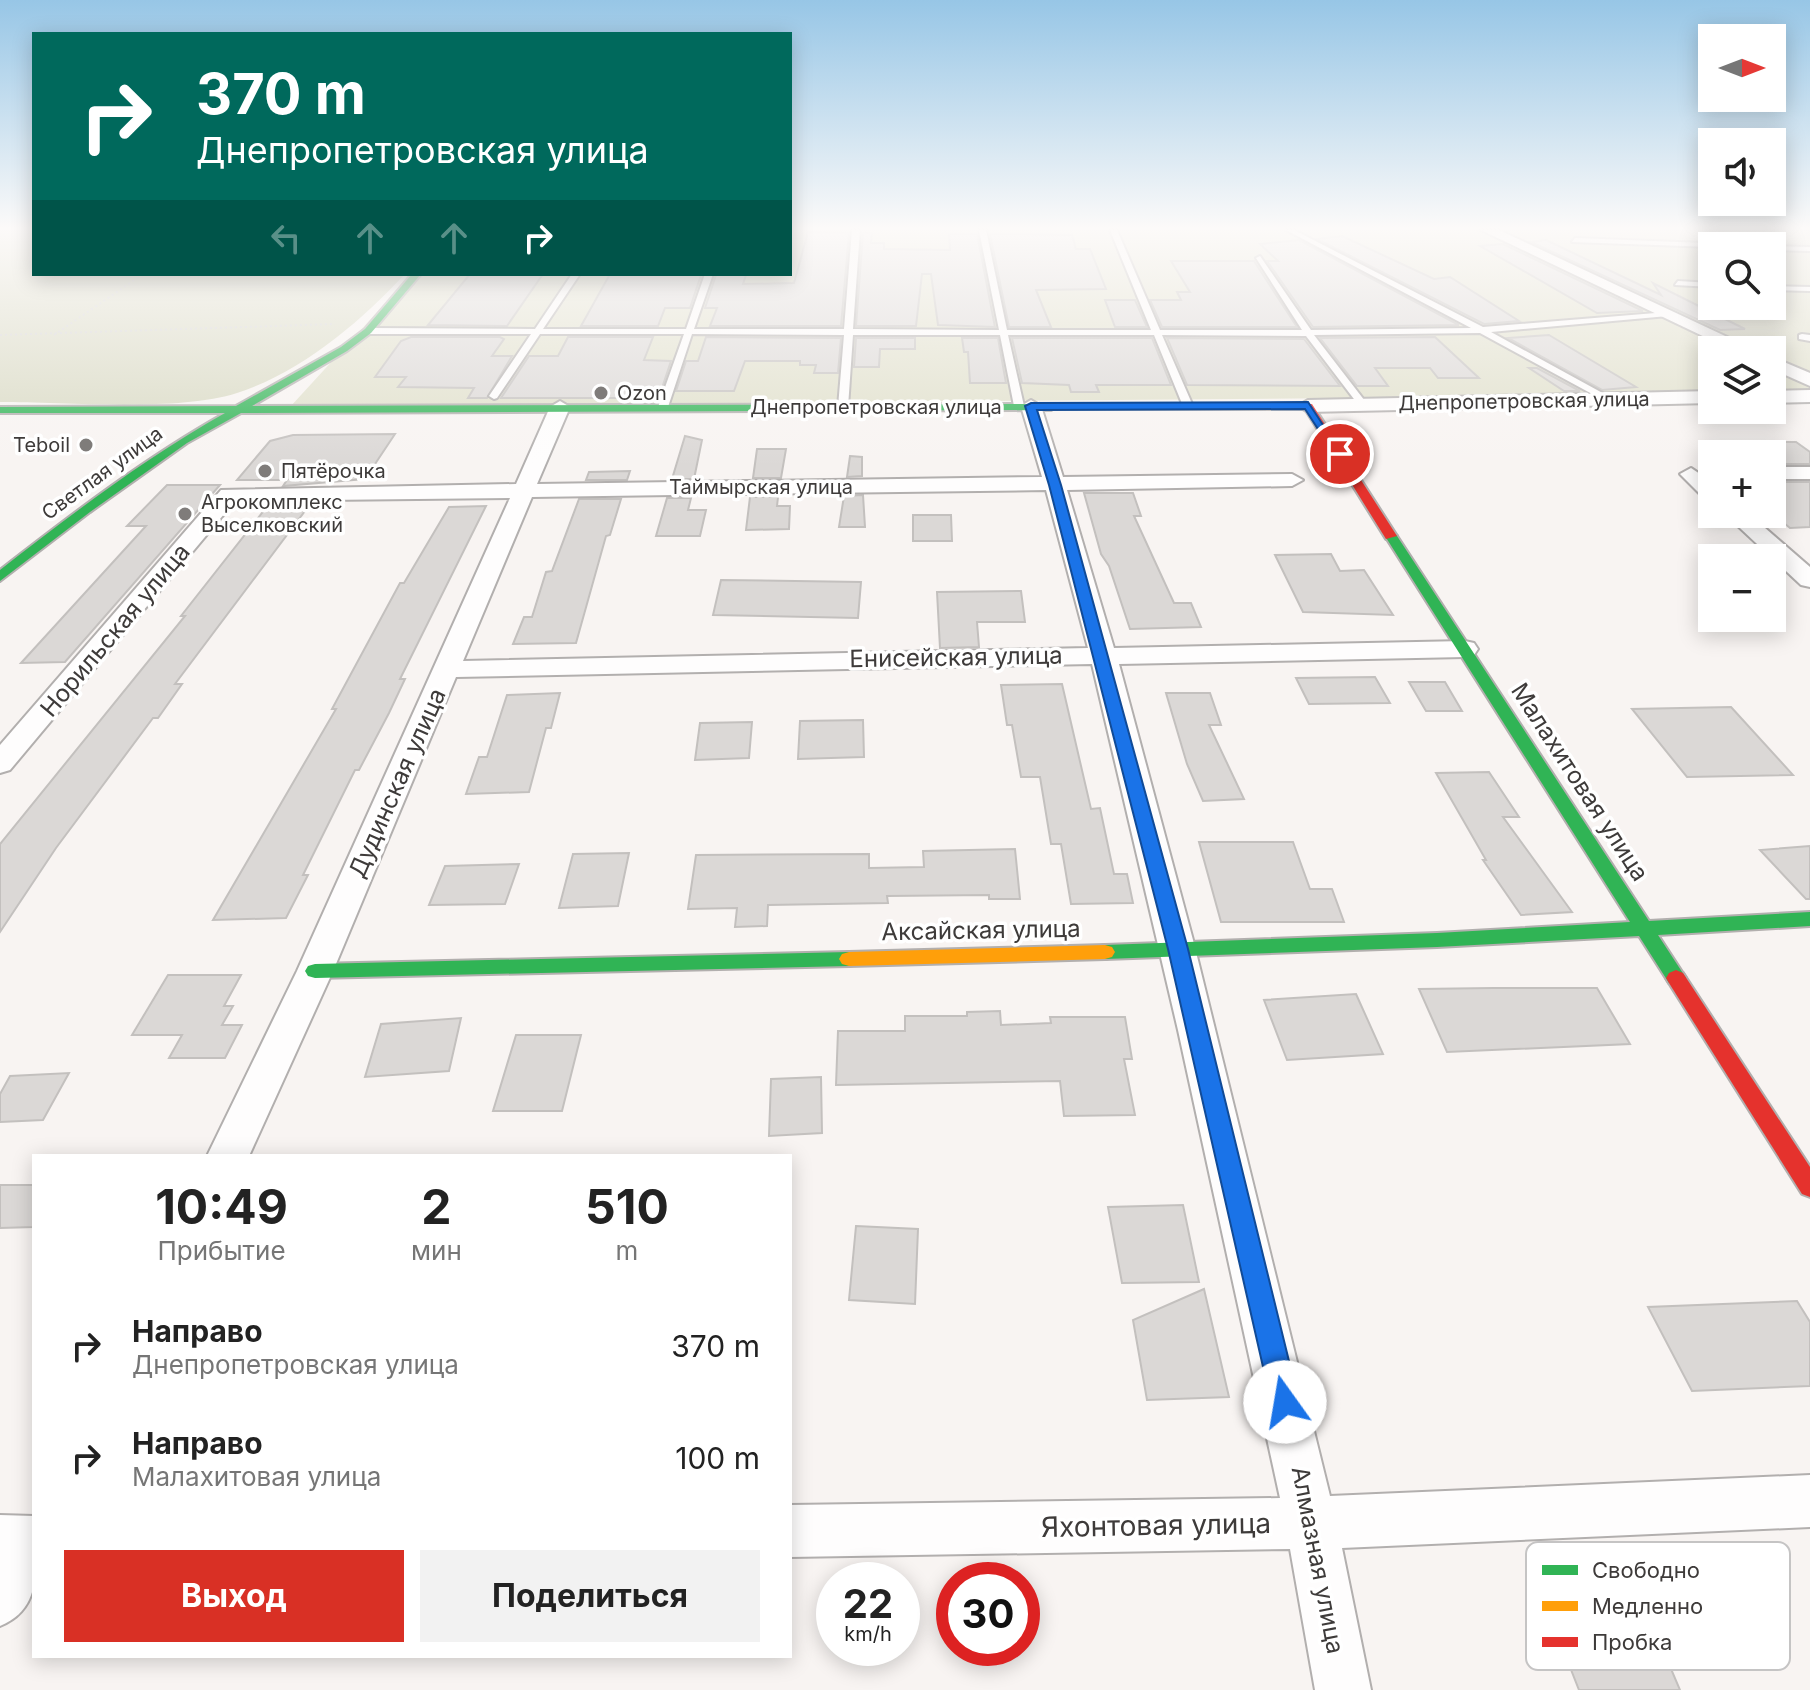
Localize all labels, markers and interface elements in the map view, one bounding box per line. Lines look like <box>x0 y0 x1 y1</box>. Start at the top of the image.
north arrow <box>1698 24 1786 112</box>
map controls <box>1698 24 1786 632</box>
text: 370 m <box>196 60 366 128</box>
icon: right <box>64 64 168 168</box>
text: Днепропетровская улица <box>196 128 649 172</box>
button: sound <box>1698 128 1786 216</box>
icon: left <box>264 216 308 260</box>
icon: ahead <box>348 216 392 260</box>
icon: ahead <box>432 216 476 260</box>
icon: right <box>516 216 560 260</box>
button: search <box>1698 232 1786 320</box>
button: layers <box>1698 336 1786 424</box>
place label: Ozon <box>617 381 667 405</box>
marker: Ozon <box>592 384 610 402</box>
street label: Днепропетровская улица <box>1398 387 1650 415</box>
street label: Днепропетровская улица <box>750 395 1002 419</box>
pin <box>1306 420 1374 488</box>
street label: Светлая улица <box>37 421 167 525</box>
icon: arrive <box>1318 432 1362 476</box>
place label: Teboil <box>13 433 70 457</box>
marker: Teboil <box>77 436 95 454</box>
button: + <box>1698 440 1786 528</box>
place label: Пятёрочка <box>281 459 386 483</box>
marker: Пятёрочка <box>256 462 274 480</box>
street label: Таймырская улица <box>669 475 853 499</box>
place label: Агрокомплекс Выселковский <box>201 490 343 537</box>
marker: Агрокомплекс Выселковский <box>176 505 194 523</box>
street label: Норильская улица <box>34 538 196 722</box>
button: − <box>1698 544 1786 632</box>
street label: Енисейская улица <box>849 641 1063 673</box>
street label: Малахитовая улица <box>1505 678 1655 886</box>
street label: Дудинская улица <box>342 684 452 882</box>
street label: Аксайская улица <box>881 914 1081 946</box>
text: 10:49 <box>155 1177 288 1236</box>
text: 2 <box>421 1177 452 1236</box>
text: 510 <box>585 1177 669 1236</box>
text: Прибытие <box>157 1235 286 1266</box>
text: мин <box>411 1235 462 1266</box>
text: m <box>616 1235 638 1266</box>
text: Направо <box>132 1313 263 1349</box>
icon: right <box>64 1324 108 1368</box>
text: 370 m <box>671 1328 760 1364</box>
text: Днепропетровская улица <box>132 1349 459 1380</box>
position arrow <box>1243 1360 1327 1444</box>
text: Направо <box>132 1425 263 1461</box>
icon: right <box>64 1436 108 1480</box>
text: 100 m <box>675 1440 760 1476</box>
text: Малахитовая улица <box>132 1461 381 1492</box>
street label: Алмазная улица <box>1286 1464 1350 1656</box>
street label: Яхонтовая улица <box>1041 1506 1271 1544</box>
legend <box>1526 1542 1790 1670</box>
button: Выход <box>64 1550 404 1642</box>
button: Поделиться <box>420 1550 760 1642</box>
text: Свободно <box>1592 1557 1700 1583</box>
speed limit sign: 30 <box>936 1562 1040 1666</box>
text: 22 <box>843 1579 893 1628</box>
text: Медленно <box>1592 1593 1703 1619</box>
text: km/h <box>844 1622 892 1646</box>
text: Пробка <box>1592 1629 1672 1655</box>

